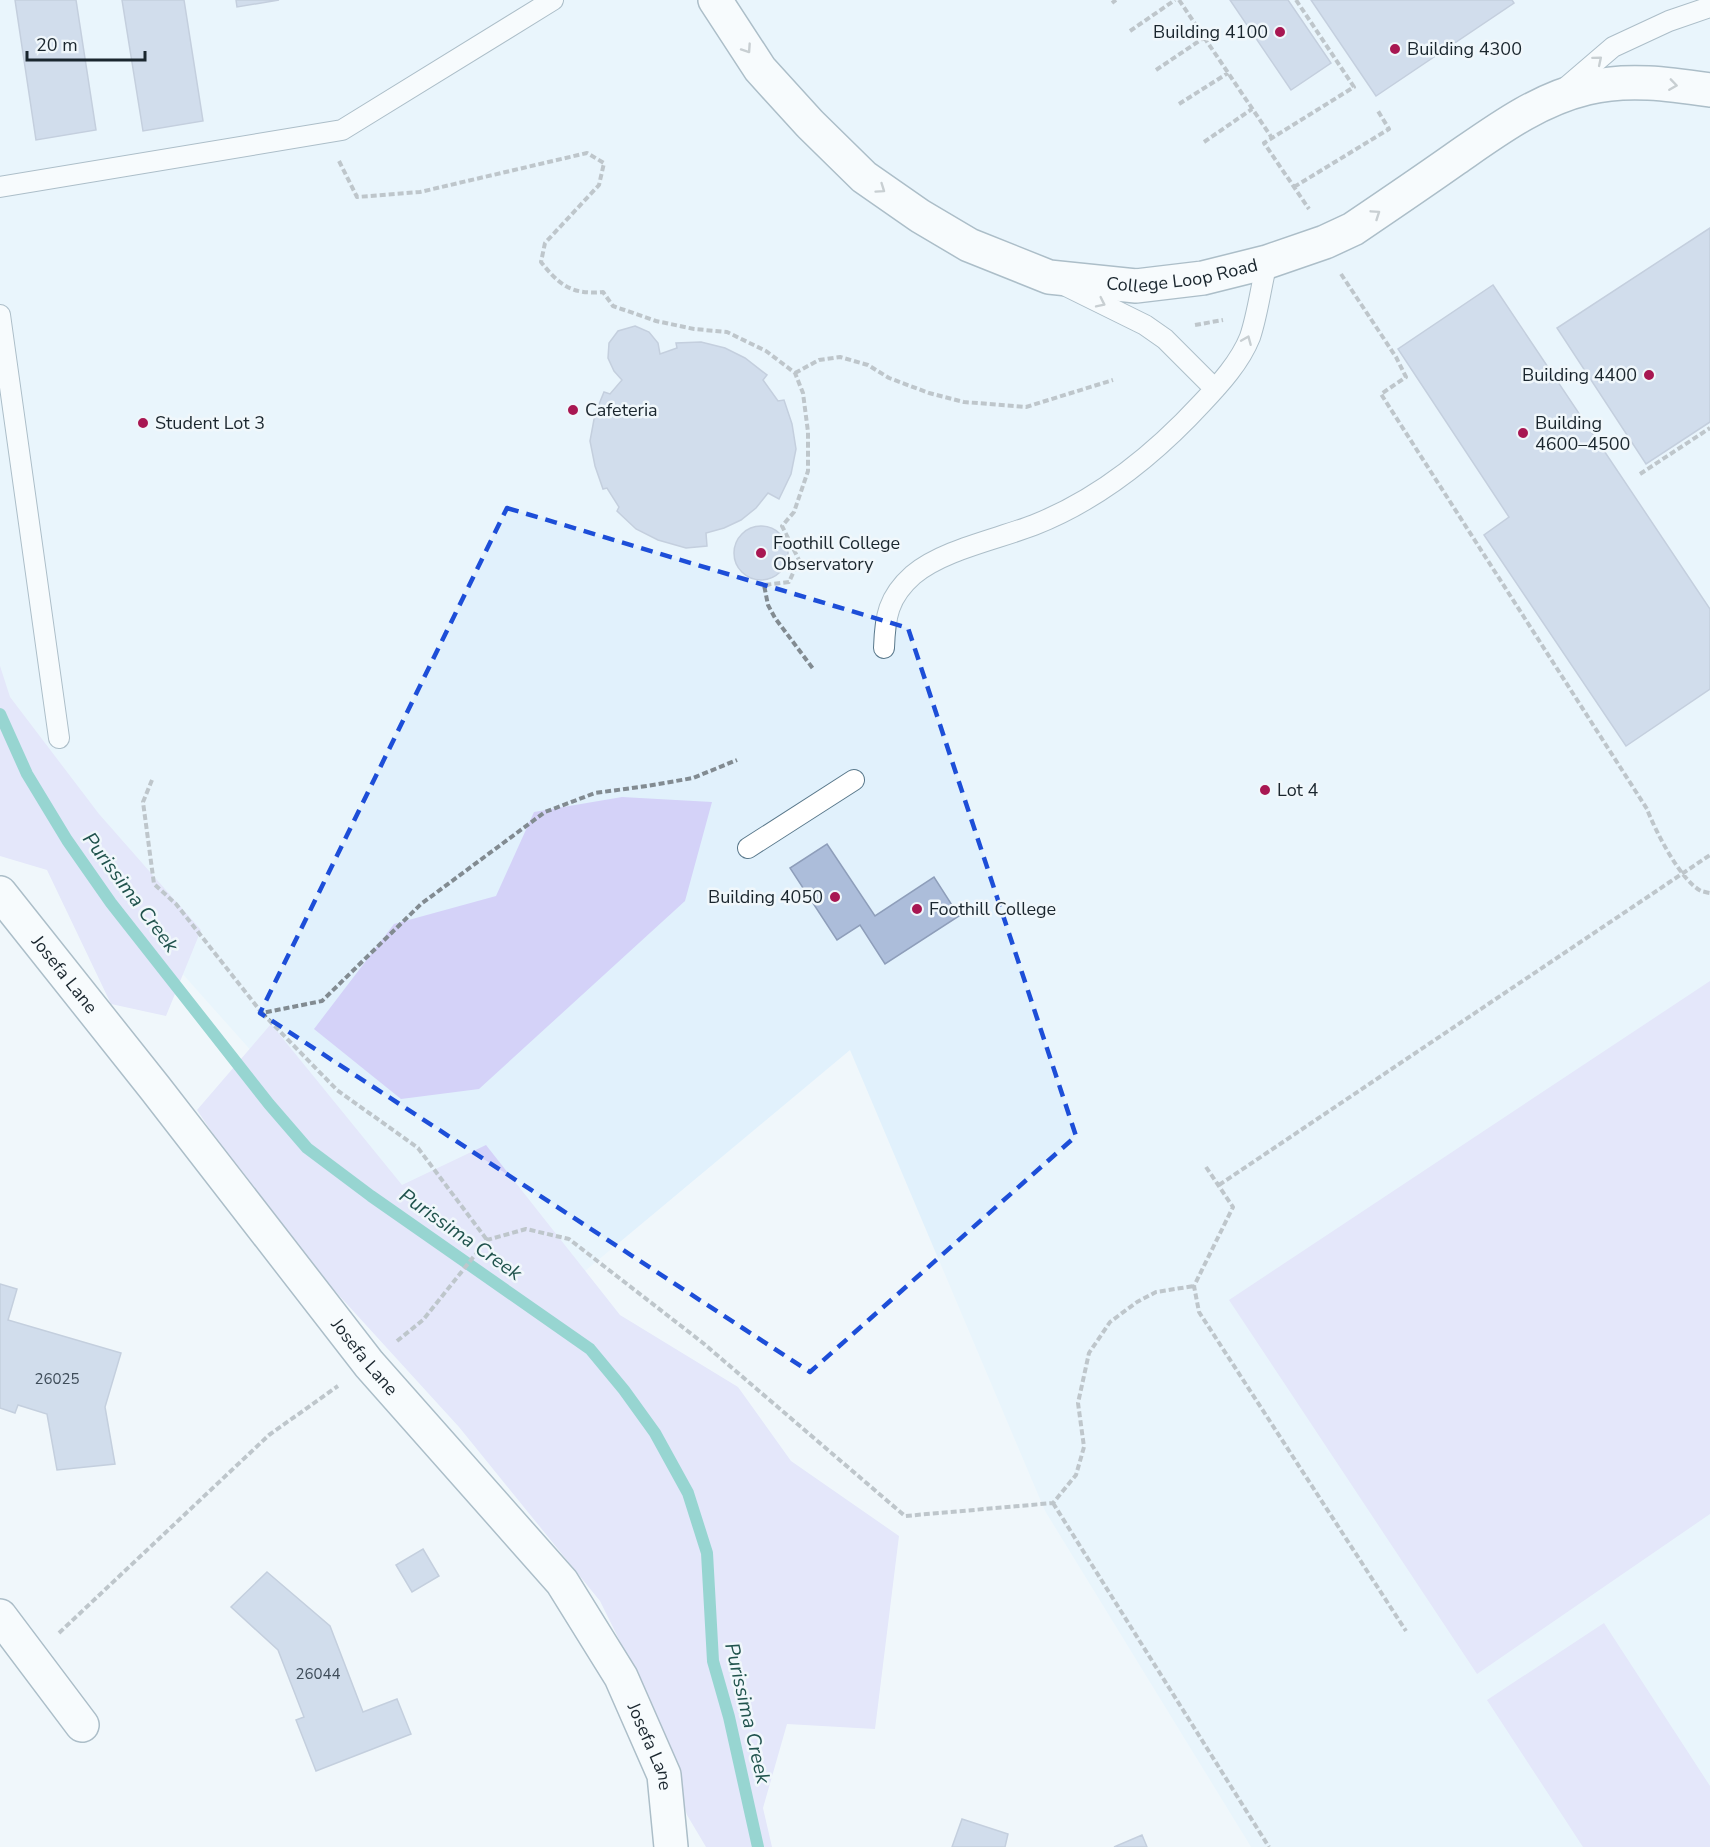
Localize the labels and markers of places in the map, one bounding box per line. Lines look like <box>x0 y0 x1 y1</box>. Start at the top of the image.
place label: Building 4100 <box>1153 20 1268 44</box>
marker: Building 4100 <box>1273 25 1287 39</box>
place label: Building 4300 <box>1407 37 1522 61</box>
marker: Building 4300 <box>1388 42 1402 56</box>
place label: Building 4400 <box>1522 363 1637 387</box>
marker: Building 4400 <box>1642 368 1656 382</box>
place label: Cafeteria <box>585 398 658 422</box>
marker: Cafeteria <box>566 403 580 417</box>
place label: Student Lot 3 <box>155 411 265 435</box>
place label: Building 4600–4500 <box>1535 411 1630 456</box>
marker: Student Lot 3 <box>136 416 150 430</box>
marker: Building 4600–4500 <box>1516 426 1530 440</box>
place label: Foothill College Observatory <box>773 531 900 576</box>
marker: Foothill College Observatory <box>754 546 768 560</box>
place label: Lot 4 <box>1277 778 1319 802</box>
marker: Lot 4 <box>1258 783 1272 797</box>
place label: Building 4050 <box>708 885 823 909</box>
marker: Building 4050 <box>828 890 842 904</box>
place label: Foothill College <box>929 897 1056 921</box>
marker: Foothill College <box>910 902 924 916</box>

